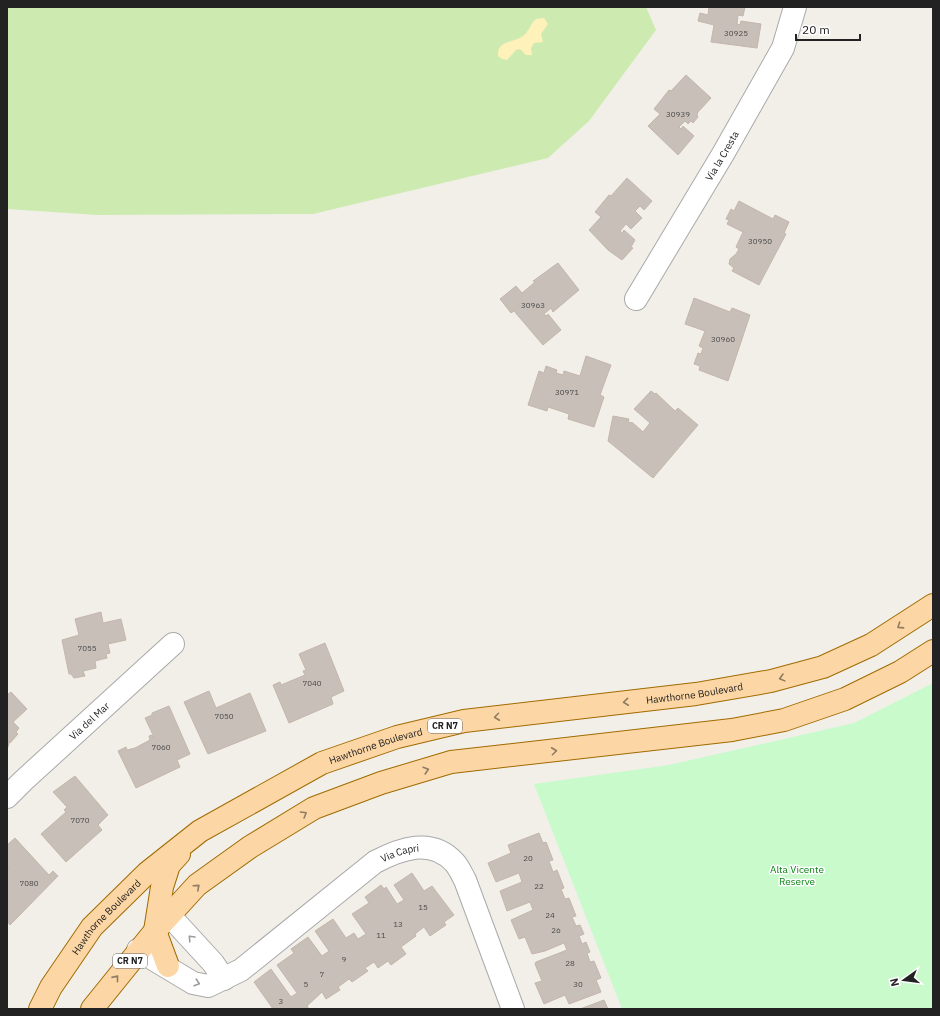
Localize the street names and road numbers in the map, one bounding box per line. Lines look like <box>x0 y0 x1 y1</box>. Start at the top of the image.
street label: Via la Cresta <box>702 128 742 183</box>
street label: Hawthorne Boulevard <box>645 680 744 707</box>
street label: Via del Mar <box>67 699 112 743</box>
road number: CR N7 <box>428 719 462 733</box>
street label: Hawthorne Boulevard <box>327 725 424 767</box>
street label: Via Capri <box>378 841 420 865</box>
street label: Hawthorne Boulevard <box>69 877 144 957</box>
road number: CR N7 <box>113 954 147 968</box>

